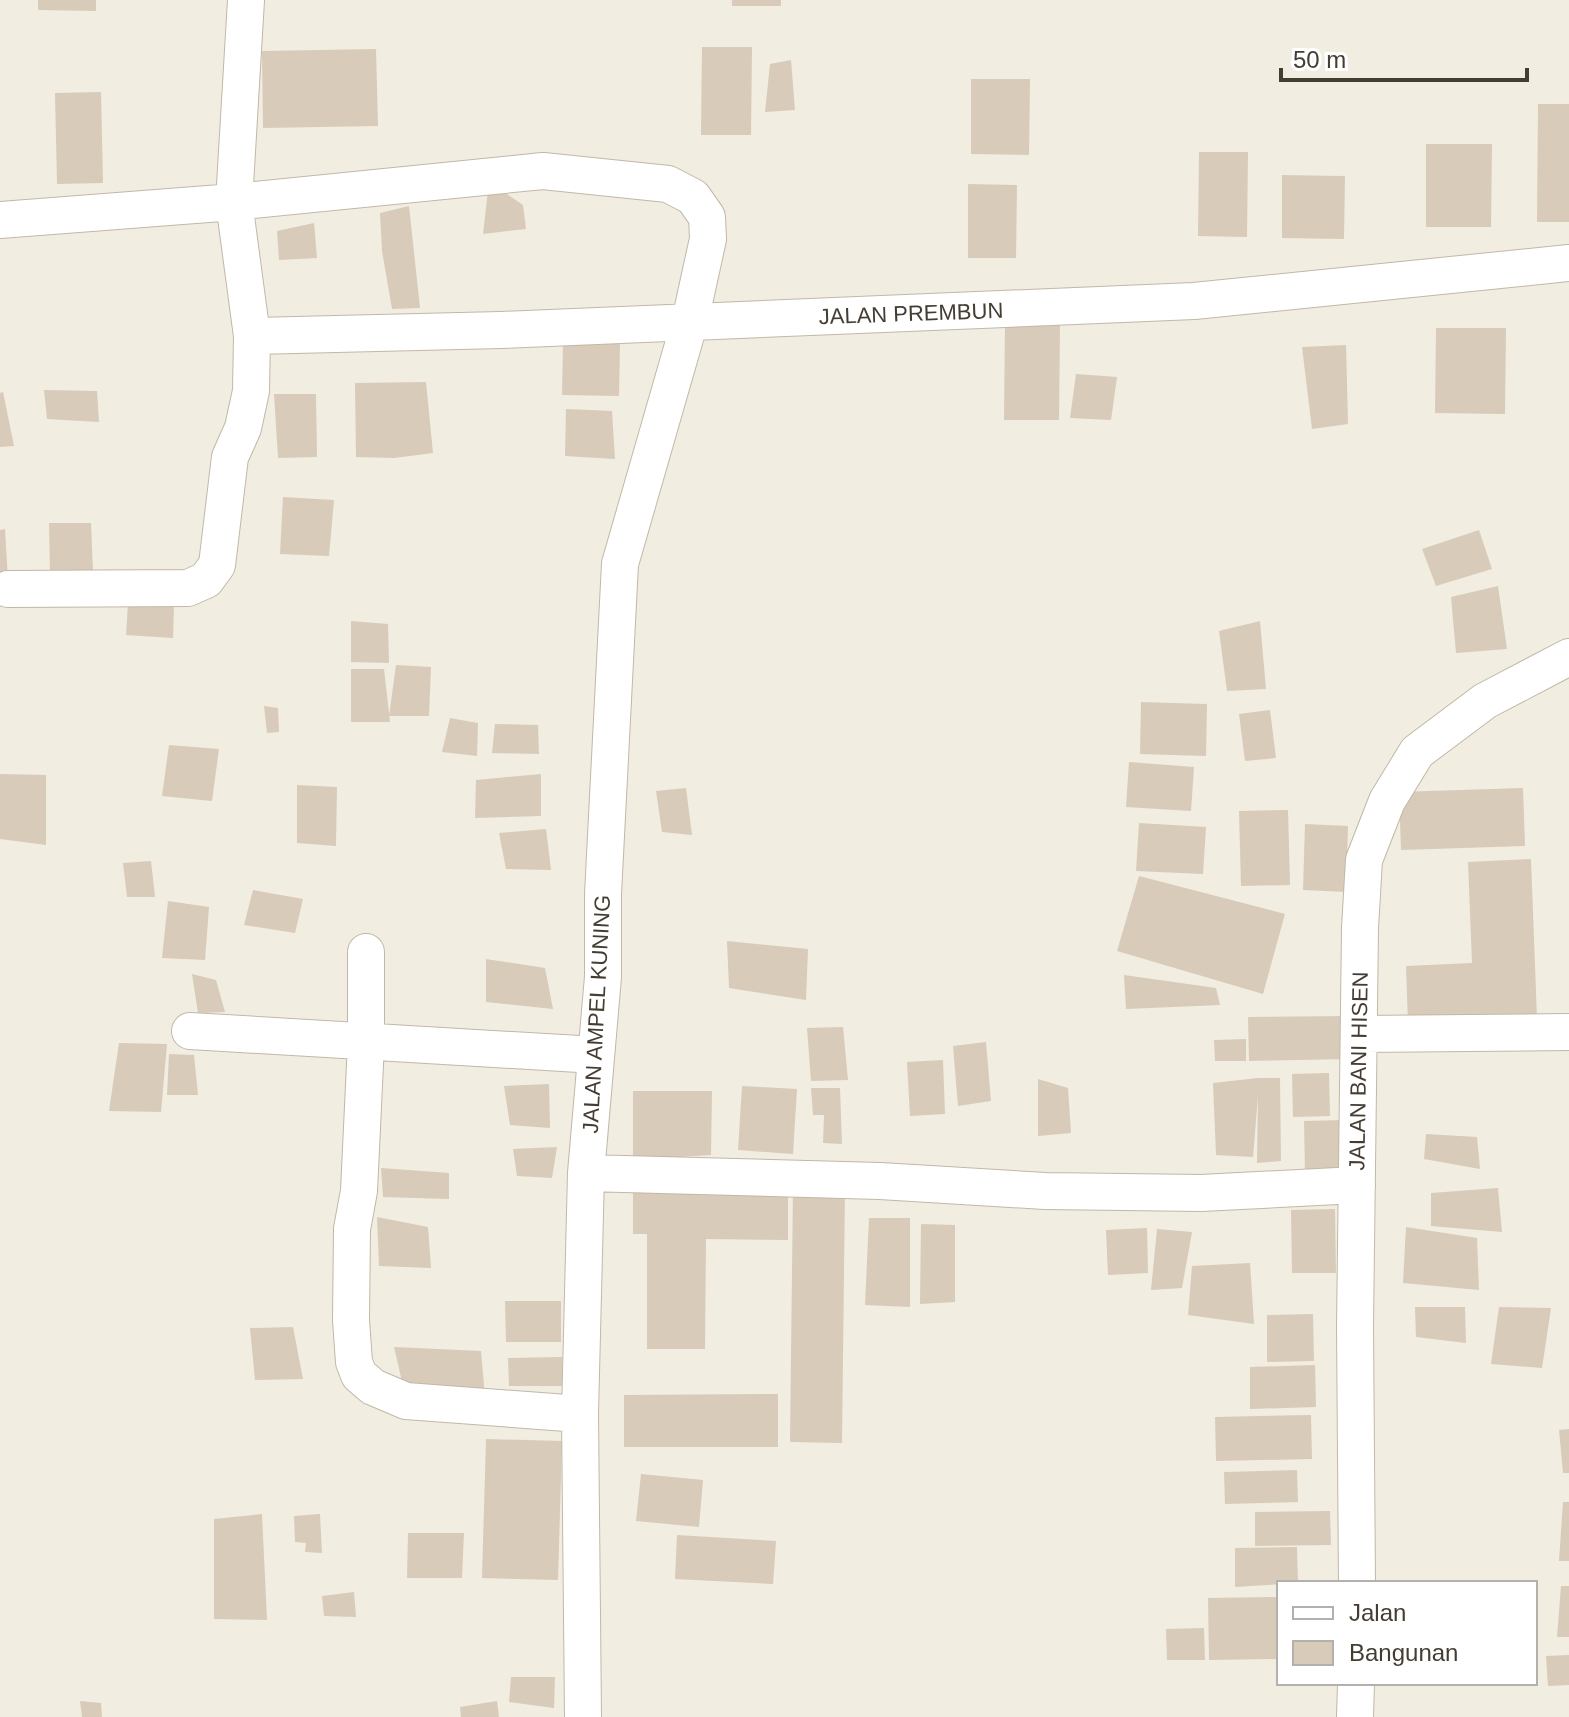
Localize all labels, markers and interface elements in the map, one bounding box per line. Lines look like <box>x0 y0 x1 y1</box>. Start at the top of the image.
scale bar <box>1281 32 1527 82</box>
text: 50 m <box>1293 46 1346 73</box>
street label: JALAN PREMBUN <box>818 298 1004 329</box>
street label: JALAN AMPEL KUNING <box>578 894 615 1134</box>
street label: JALAN BANI HISEN <box>1344 971 1373 1171</box>
legend <box>1277 1581 1537 1685</box>
text: Jalan <box>1349 1599 1406 1626</box>
text: Bangunan <box>1349 1639 1458 1666</box>

